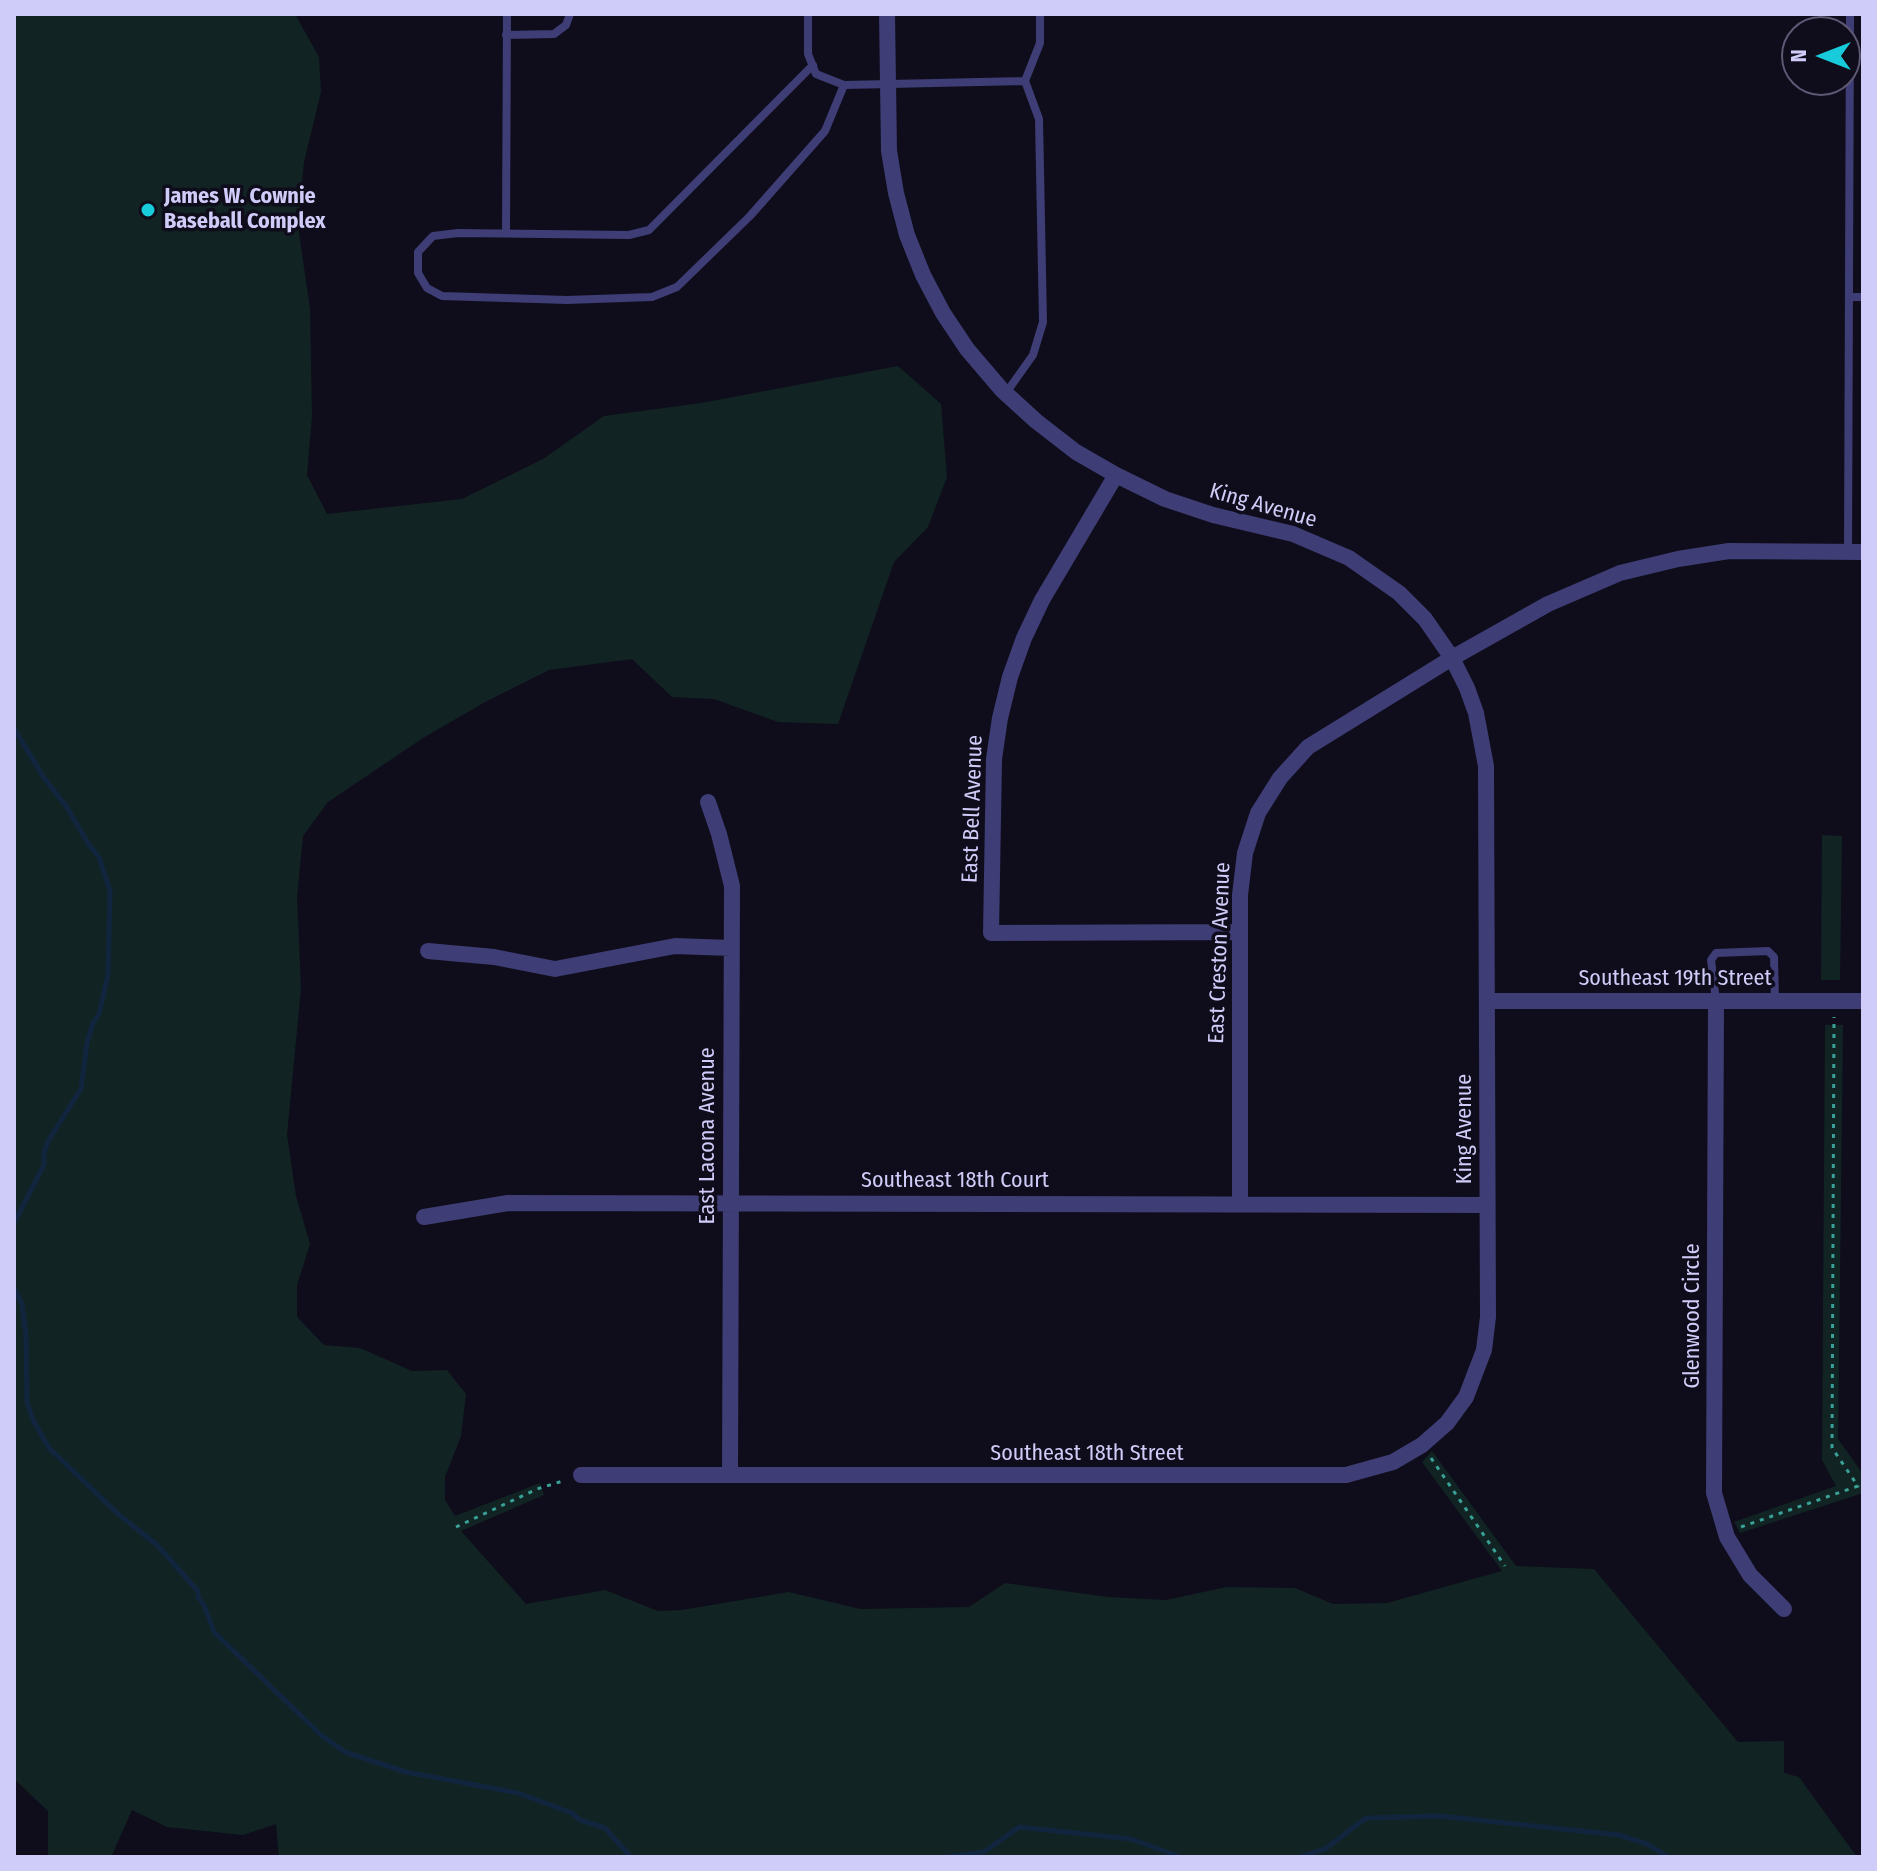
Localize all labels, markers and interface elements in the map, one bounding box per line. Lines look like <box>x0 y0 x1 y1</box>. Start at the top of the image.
north arrow <box>1781 16 1861 96</box>
text: N <box>1785 49 1812 63</box>
place label: James W. Cownie Baseball Complex <box>164 184 326 236</box>
marker: James W. Cownie Baseball Complex <box>139 201 157 219</box>
street label: King Avenue <box>1206 478 1320 534</box>
street label: East Bell Avenue <box>957 734 989 884</box>
street label: East Creston Avenue <box>1204 862 1236 1044</box>
street label: Southeast 19th Street <box>1578 966 1772 992</box>
street label: East Lacona Avenue <box>695 1047 721 1225</box>
street label: King Avenue <box>1452 1074 1478 1184</box>
street label: Southeast 18th Court <box>861 1168 1049 1194</box>
street label: Glenwood Circle <box>1680 1243 1706 1389</box>
street label: Southeast 18th Street <box>990 1441 1184 1467</box>

